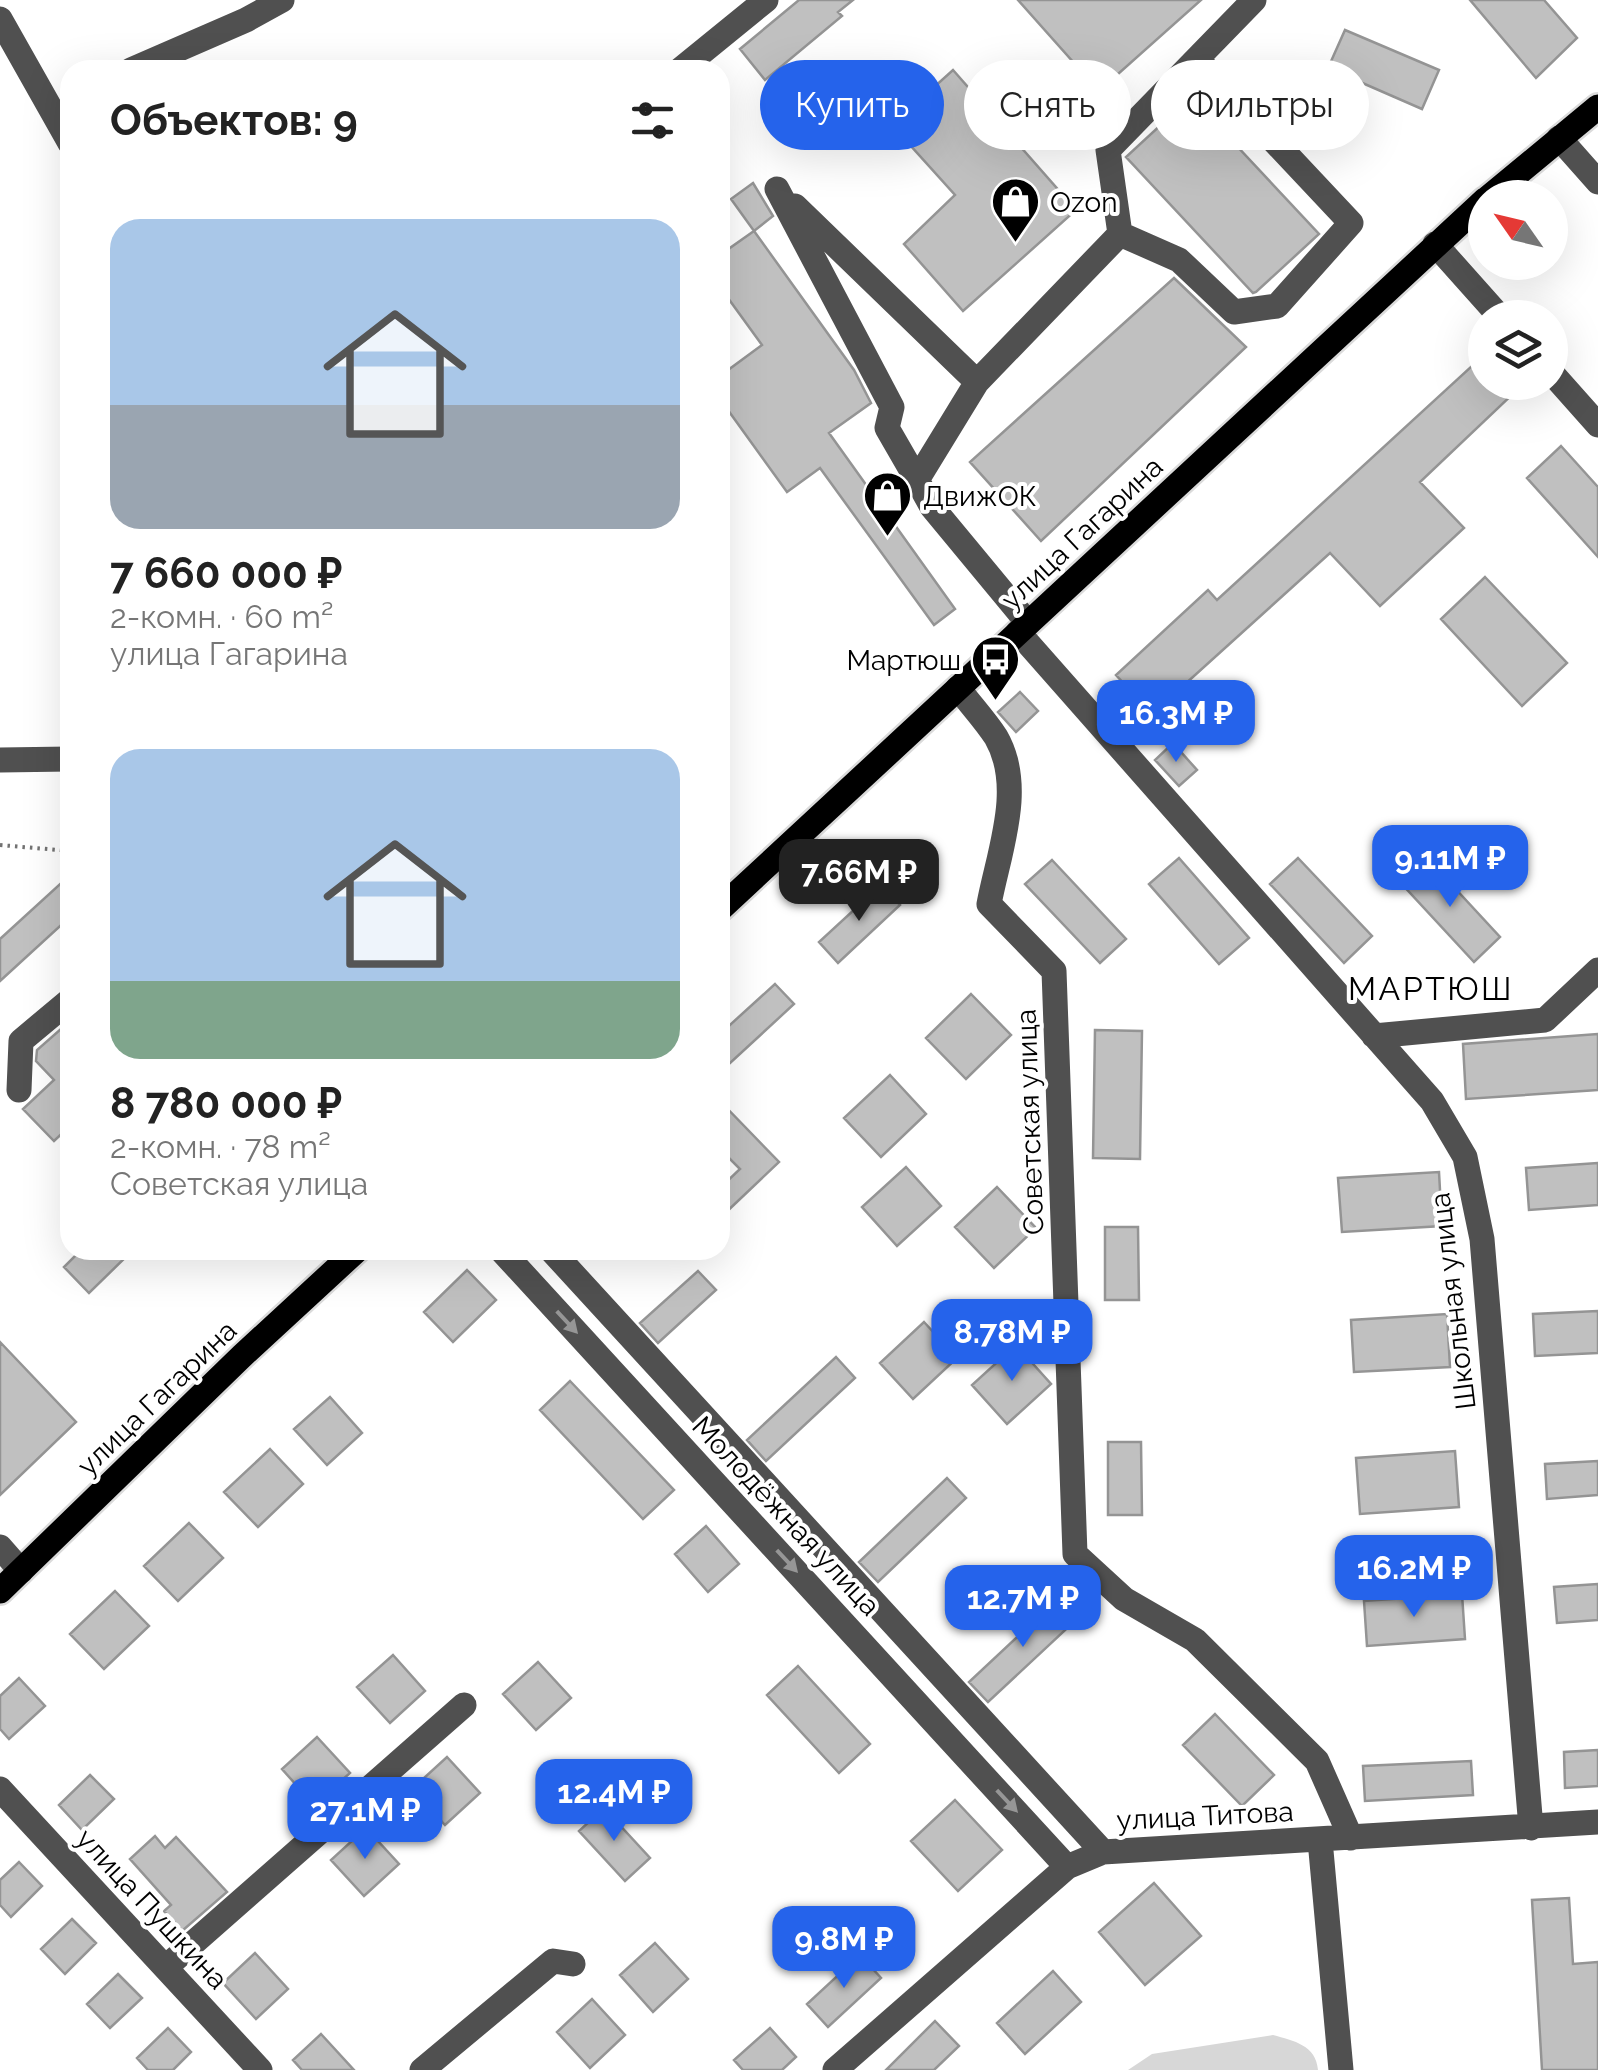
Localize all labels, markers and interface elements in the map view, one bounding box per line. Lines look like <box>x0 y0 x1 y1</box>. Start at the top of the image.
chip: Купить <box>760 60 944 150</box>
chip: Снять <box>964 60 1131 150</box>
chip: Фильтры <box>1151 60 1369 150</box>
icon: filters <box>625 93 680 148</box>
text: Объектов: 9 <box>110 96 358 145</box>
shop icon: Ozon <box>989 176 1041 244</box>
north arrow <box>1468 180 1568 280</box>
map controls <box>1468 180 1568 400</box>
place label: Ozon <box>1050 186 1117 219</box>
icon: home <box>305 284 485 464</box>
button: layers <box>1468 300 1568 400</box>
street label: улица Гагарина <box>995 450 1169 616</box>
shop icon: ДвижОК <box>862 470 914 538</box>
place label: ДвижОК <box>923 480 1037 513</box>
text: 7 660 000 ₽ <box>110 549 342 598</box>
text: 2-комн. · 60 m² <box>110 598 333 635</box>
bus stop icon: Мартюш <box>970 634 1022 702</box>
text: улица Гагарина <box>110 635 348 672</box>
place label: Мартюш <box>847 644 961 677</box>
pin: 16.3M ₽ <box>1084 680 1268 765</box>
text: 16.3M ₽ <box>1119 694 1233 731</box>
icon: home <box>305 814 485 994</box>
pin: 9.11M ₽ <box>1358 825 1542 910</box>
pin: 7.66M ₽ <box>767 839 951 924</box>
text: 9.11M ₽ <box>1394 839 1506 876</box>
text: 7.66M ₽ <box>801 853 917 890</box>
district label: МАРТЮШ <box>1348 970 1514 1007</box>
street label: Советская улица <box>1010 1009 1050 1235</box>
text: 8 780 000 ₽ <box>110 1079 342 1128</box>
text: 2-комн. · 78 m² <box>110 1128 331 1165</box>
text: Советская улица <box>110 1165 368 1202</box>
street label: Школьная улица <box>1423 1191 1483 1411</box>
pin: 8.78M ₽ <box>920 1299 1104 1384</box>
one-way arrow <box>555 1310 578 1334</box>
text: 8.78M ₽ <box>953 1313 1071 1350</box>
street label: улица Гагарина <box>71 1314 243 1482</box>
street label: Молодёжная улица <box>685 1410 887 1622</box>
pin: 16.2M ₽ <box>1322 1535 1506 1620</box>
one-way arrow <box>775 1549 798 1573</box>
text: 16.2M ₽ <box>1357 1549 1471 1586</box>
pin: 12.7M ₽ <box>931 1565 1115 1650</box>
text: 12.7M ₽ <box>967 1579 1079 1616</box>
pin: 12.4M ₽ <box>522 1759 706 1844</box>
text: 12.4M ₽ <box>557 1773 671 1810</box>
pin: 27.1M ₽ <box>273 1777 457 1862</box>
one-way arrow <box>995 1789 1018 1813</box>
text: 27.1M ₽ <box>309 1791 421 1828</box>
street label: улица Титова <box>1116 1795 1294 1837</box>
street label: улица Пушкина <box>69 1822 235 1996</box>
pin: 9.8M ₽ <box>763 1906 925 1991</box>
text: 9.8M ₽ <box>794 1920 894 1957</box>

